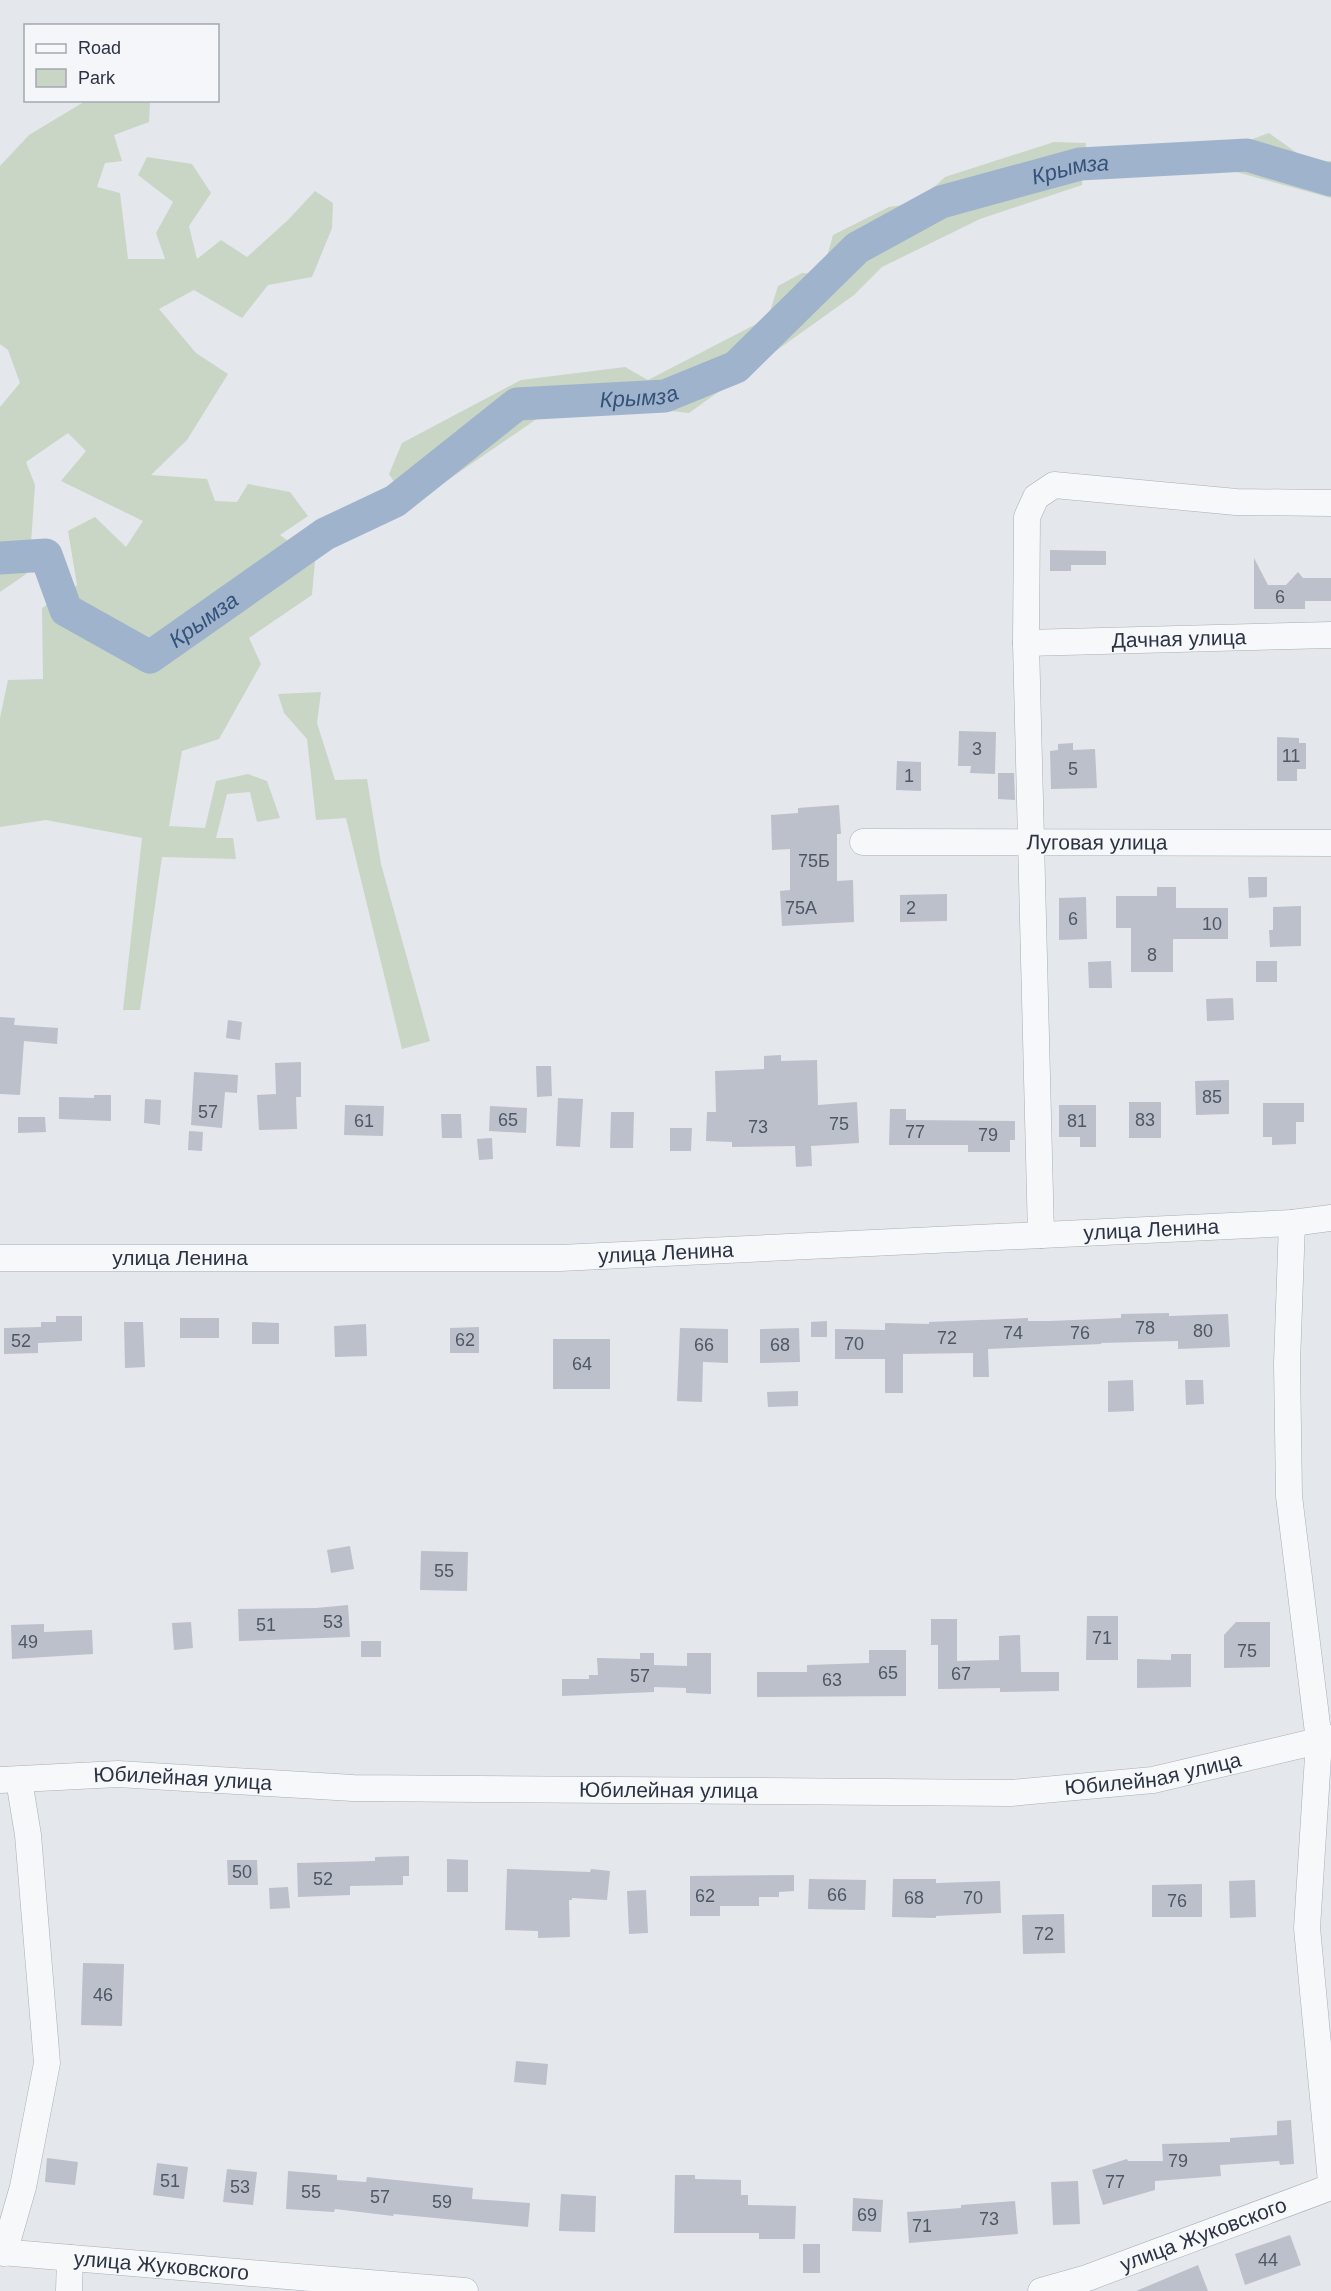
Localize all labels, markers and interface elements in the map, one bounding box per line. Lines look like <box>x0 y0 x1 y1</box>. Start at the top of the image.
legend <box>24 24 219 102</box>
text: Road <box>78 38 121 58</box>
text: Park <box>78 68 116 88</box>
water label: Крымза <box>1029 150 1109 190</box>
water label: Крымза <box>599 380 682 413</box>
water label: Крымза <box>164 587 243 653</box>
house number: 6 <box>1275 587 1285 607</box>
street label: Дачная улица <box>1111 625 1247 652</box>
house number: 3 <box>972 739 982 759</box>
house number: 11 <box>1282 746 1300 766</box>
house number: 5 <box>1068 759 1078 779</box>
house number: 1 <box>904 766 914 786</box>
street label: Луговая улица <box>1026 830 1168 854</box>
house number: 75Б <box>798 851 830 871</box>
house number: 75А <box>785 898 817 918</box>
house number: 2 <box>906 898 916 918</box>
house number: 6 <box>1068 909 1078 929</box>
house number: 10 <box>1202 914 1222 934</box>
house number: 8 <box>1147 945 1157 965</box>
house number: 85 <box>1202 1087 1222 1107</box>
house number: 57 <box>198 1102 218 1122</box>
house number: 65 <box>498 1110 518 1130</box>
house number: 83 <box>1135 1110 1155 1130</box>
house number: 61 <box>354 1111 374 1131</box>
house number: 81 <box>1067 1111 1087 1131</box>
house number: 75 <box>829 1114 849 1134</box>
house number: 73 <box>748 1117 768 1137</box>
house number: 77 <box>905 1122 925 1142</box>
house number: 79 <box>978 1125 998 1145</box>
street label: улица Ленина <box>1083 1214 1220 1244</box>
street label: улица Ленина <box>598 1238 734 1267</box>
street label: улица Ленина <box>112 1246 248 1269</box>
house number: 78 <box>1135 1318 1155 1338</box>
house number: 80 <box>1193 1321 1213 1341</box>
house number: 74 <box>1003 1323 1023 1343</box>
house number: 76 <box>1070 1323 1090 1343</box>
house number: 72 <box>937 1328 957 1348</box>
house number: 62 <box>455 1330 475 1350</box>
house number: 52 <box>11 1331 31 1351</box>
house number: 70 <box>844 1334 864 1354</box>
house number: 66 <box>694 1335 714 1355</box>
house number: 68 <box>770 1335 790 1355</box>
house number: 64 <box>572 1354 592 1374</box>
house number: 55 <box>434 1561 454 1581</box>
house number: 53 <box>323 1612 343 1632</box>
house number: 51 <box>256 1615 276 1635</box>
house number: 71 <box>1092 1628 1112 1648</box>
house number: 49 <box>18 1632 38 1652</box>
house number: 75 <box>1237 1641 1257 1661</box>
house number: 65 <box>878 1663 898 1683</box>
house number: 67 <box>951 1664 971 1684</box>
house number: 57 <box>630 1666 650 1686</box>
house number: 63 <box>822 1670 842 1690</box>
street label: Юбилейная улица <box>1064 1748 1244 1799</box>
street label: Юбилейная улица <box>93 1762 273 1794</box>
street label: Юбилейная улица <box>579 1778 758 1802</box>
house number: 50 <box>232 1862 252 1882</box>
house number: 52 <box>313 1869 333 1889</box>
house number: 66 <box>827 1885 847 1905</box>
house number: 62 <box>695 1886 715 1906</box>
house number: 68 <box>904 1888 924 1908</box>
house number: 70 <box>963 1888 983 1908</box>
house number: 76 <box>1167 1891 1187 1911</box>
house number: 72 <box>1034 1924 1054 1944</box>
house number: 46 <box>93 1985 113 2005</box>
house number: 79 <box>1168 2151 1188 2171</box>
house number: 51 <box>160 2171 180 2191</box>
house number: 77 <box>1105 2172 1125 2192</box>
house number: 53 <box>230 2177 250 2197</box>
house number: 55 <box>301 2182 321 2202</box>
house number: 57 <box>370 2187 390 2207</box>
house number: 59 <box>432 2192 452 2212</box>
street label: улица Жуковского <box>1117 2193 1290 2276</box>
house number: 69 <box>857 2205 877 2225</box>
house number: 73 <box>979 2209 999 2229</box>
house number: 71 <box>912 2216 932 2236</box>
street label: улица Жуковского <box>73 2246 250 2284</box>
house number: 44 <box>1258 2250 1278 2270</box>

